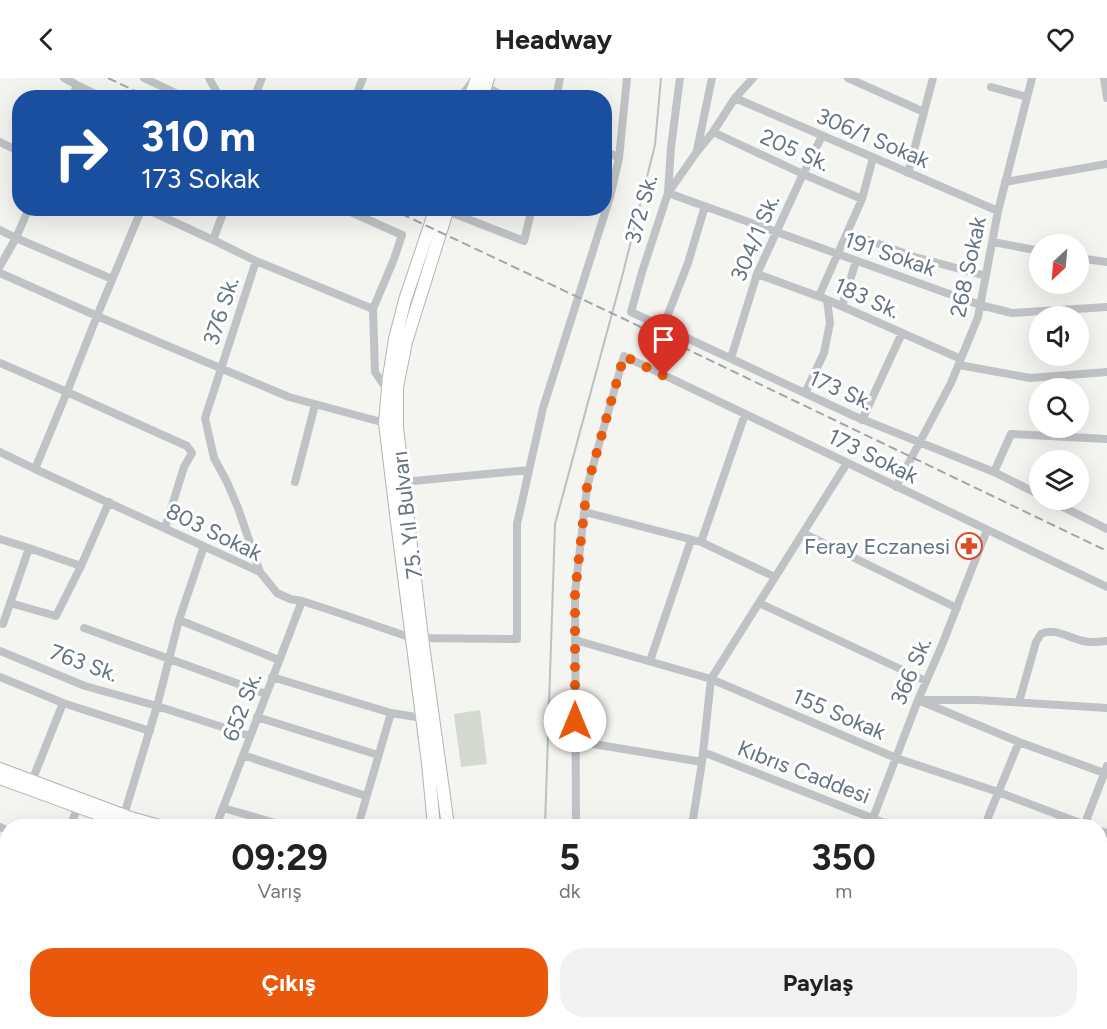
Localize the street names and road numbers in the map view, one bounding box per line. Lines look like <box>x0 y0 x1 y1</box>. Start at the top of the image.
street label: 306/1 Sokak <box>812 102 934 174</box>
street label: 205 Sk. <box>756 123 834 177</box>
street label: 372 Sk. <box>619 172 663 246</box>
street label: 304/1 Sk. <box>725 191 785 285</box>
street label: 268 Sokak <box>944 214 992 320</box>
street label: 191 Sokak <box>841 226 939 282</box>
street label: 183 Sk. <box>830 272 904 324</box>
street label: 376 Sk. <box>197 273 245 349</box>
street label: 173 Sk. <box>805 364 877 416</box>
street label: 173 Sokak <box>824 423 923 490</box>
street label: 75. Yıl Bulvarı <box>386 450 428 580</box>
street label: 803 Sokak <box>162 497 267 567</box>
street label: 366 Sk. <box>885 633 937 709</box>
street label: 763 Sk. <box>46 638 122 688</box>
street label: 652 Sk. <box>217 669 267 745</box>
street label: 155 Sokak <box>788 682 890 746</box>
street label: Kıbrıs Caddesi <box>734 734 874 810</box>

